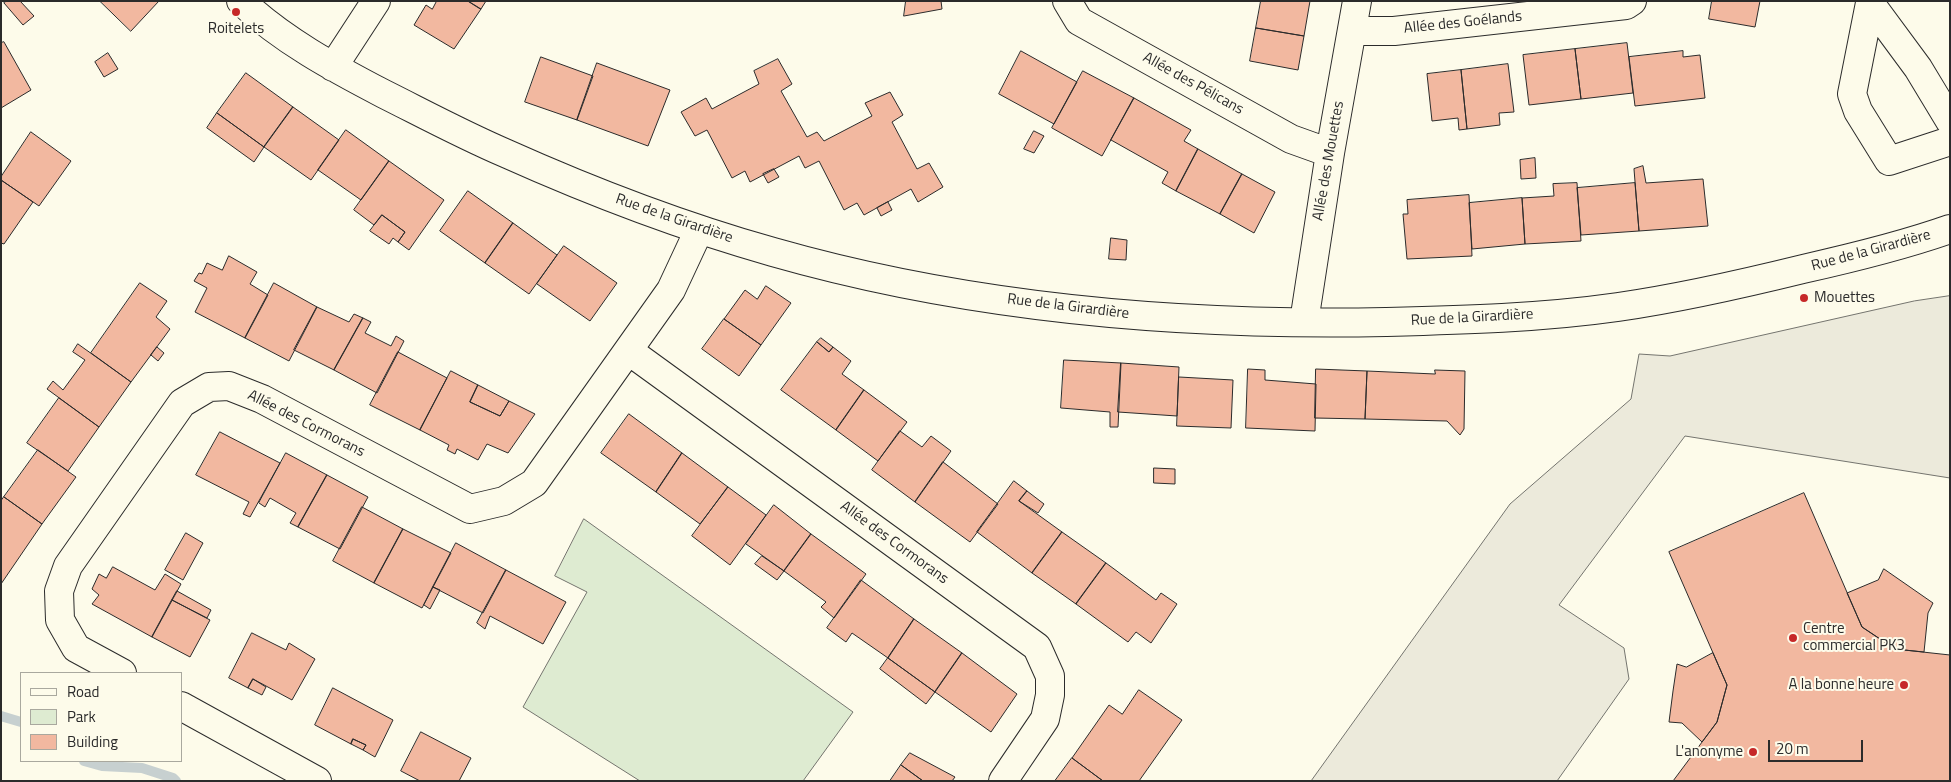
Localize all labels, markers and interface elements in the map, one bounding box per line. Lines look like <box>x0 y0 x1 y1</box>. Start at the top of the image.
marker: Roitelets <box>230 6 242 18</box>
street label: Allée des Goélands <box>1403 8 1523 38</box>
place label: Roitelets <box>208 20 264 38</box>
street label: Allée des Pélicans <box>1140 49 1246 119</box>
street label: Allée des Mouettes <box>1310 100 1348 222</box>
street label: Rue de la Girardière <box>613 191 735 247</box>
street label: Rue de la Girardière <box>1809 226 1933 276</box>
place label: Mouettes <box>1814 289 1875 307</box>
street label: Rue de la Girardière <box>1006 291 1130 323</box>
marker: Mouettes <box>1798 292 1810 304</box>
street label: Rue de la Girardière <box>1410 306 1534 330</box>
street label: Allée des Cormorans <box>244 387 368 461</box>
street label: Allée des Cormorans <box>836 498 952 588</box>
place label: Centre commercial PK3 <box>1803 620 1905 655</box>
marker: Centre commercial PK3 <box>1787 632 1799 644</box>
legend <box>20 672 182 762</box>
place label: A la bonne heure <box>1788 676 1894 694</box>
marker: A la bonne heure <box>1898 679 1910 691</box>
text: Road <box>67 680 99 703</box>
text: Park <box>67 705 96 728</box>
text: Building <box>67 730 118 753</box>
scale bar <box>1771 730 1866 762</box>
text: 20 m <box>1776 737 1809 760</box>
place label: L'anonyme <box>1675 743 1743 761</box>
marker: L'anonyme <box>1747 746 1759 758</box>

